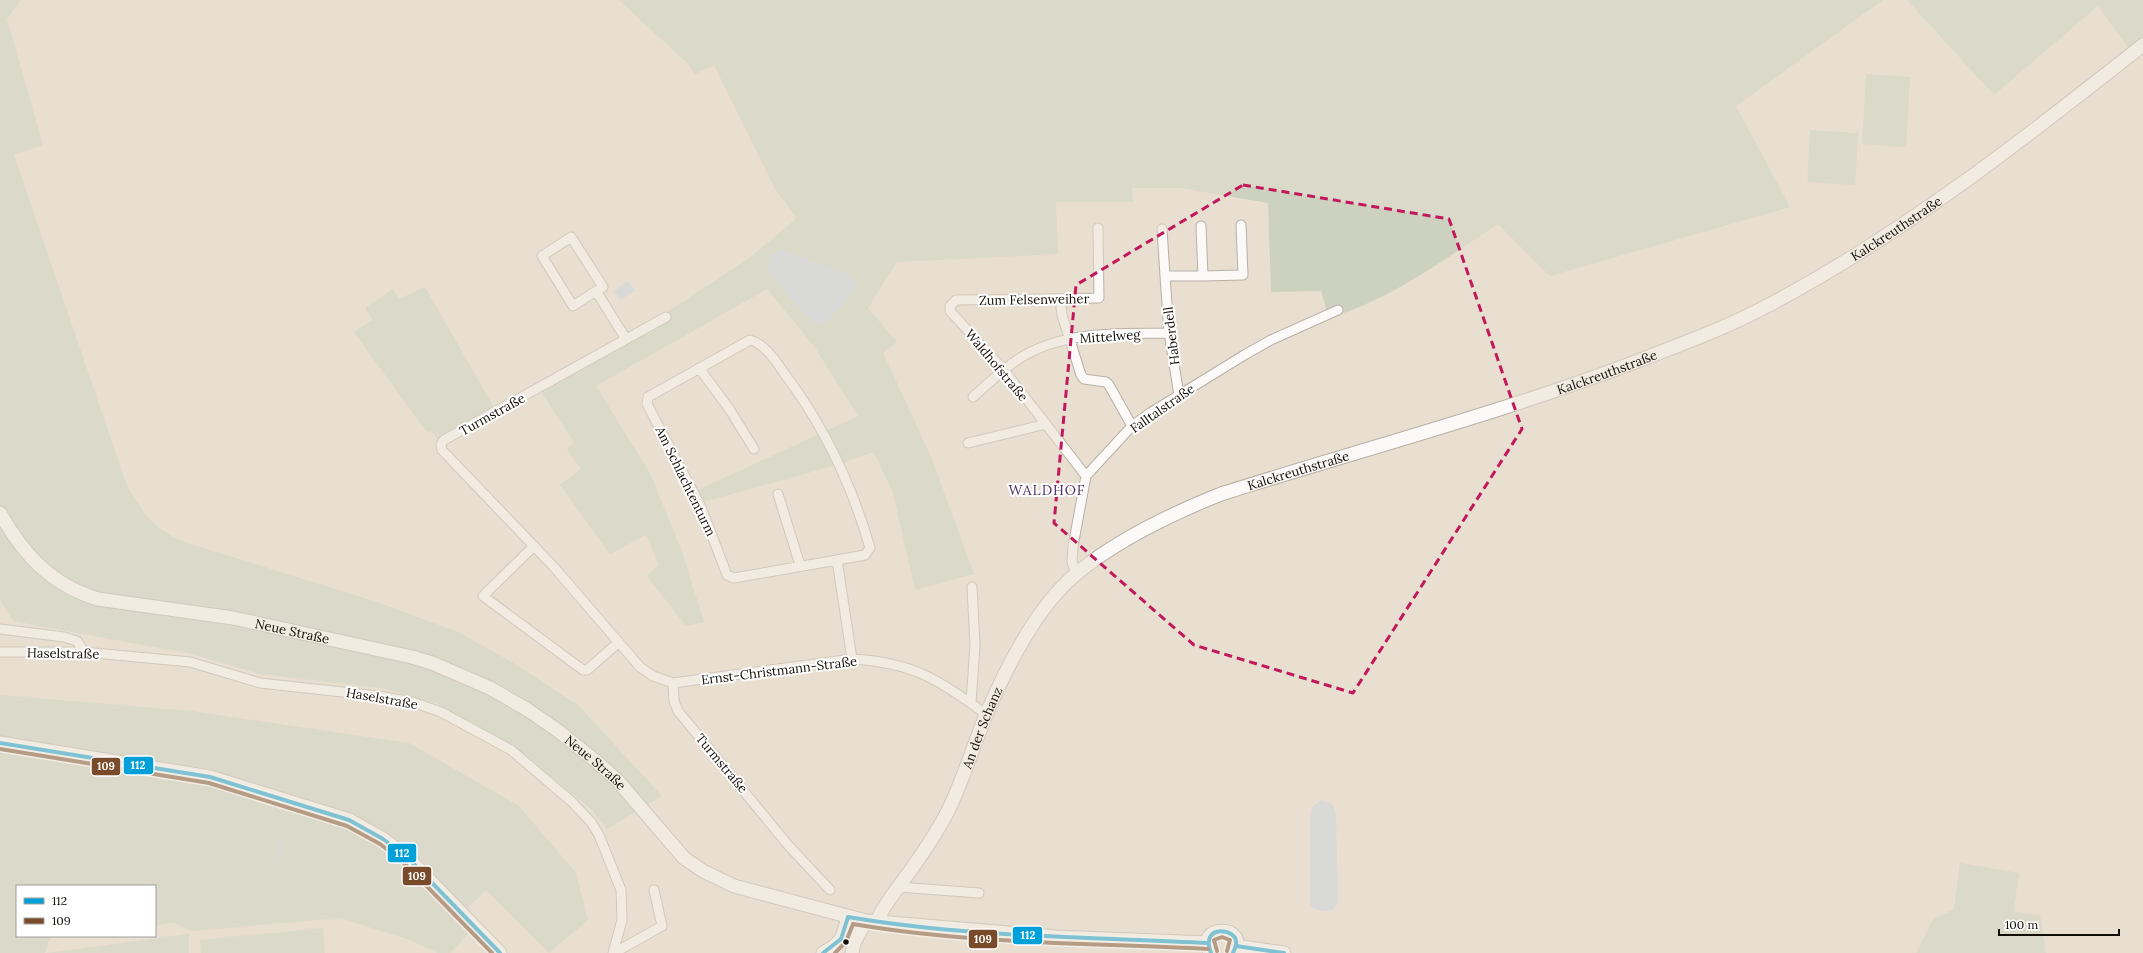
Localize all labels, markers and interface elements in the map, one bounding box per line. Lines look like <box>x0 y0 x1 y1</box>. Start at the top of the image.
street label: Kalckreuthstraße <box>1848 193 1945 265</box>
street label: Zum Felsenweiher <box>979 290 1090 309</box>
street label: Haberdell <box>1159 305 1184 366</box>
street label: Waldhofstraße <box>961 326 1032 405</box>
street label: Mittelweg <box>1079 326 1142 347</box>
street label: Kalckreuthstraße <box>1555 346 1659 398</box>
street label: Falltalstraße <box>1127 380 1198 437</box>
street label: Turmstraße <box>456 389 528 439</box>
street label: Am Schlachtenturm <box>651 423 720 539</box>
street label: Kalckreuthstraße <box>1245 447 1351 494</box>
district label: WALDHOF <box>1009 481 1085 499</box>
street label: Neue Straße <box>253 615 331 648</box>
street label: Haselstraße <box>27 644 99 663</box>
street label: Ernst-Christmann-Straße <box>700 652 858 689</box>
street label: Haselstraße <box>345 684 419 713</box>
street label: An der Schanz <box>958 684 1006 772</box>
street label: Turmstraße <box>692 730 751 796</box>
street label: Neue Straße <box>561 732 630 793</box>
line badge: 112 <box>123 756 154 775</box>
line badge: 109 <box>91 757 121 776</box>
text: 112 <box>131 758 146 772</box>
text: 109 <box>97 759 115 773</box>
line badge: 112 <box>387 843 417 863</box>
text: 112 <box>395 846 410 860</box>
line badge: 109 <box>402 866 432 886</box>
text: 109 <box>408 869 426 883</box>
legend <box>16 885 156 937</box>
text: 112 <box>52 893 67 908</box>
scale bar <box>1999 911 2119 937</box>
text: 109 <box>52 913 71 928</box>
text: 100 m <box>2005 917 2038 932</box>
line badge: 112 <box>1012 926 1043 945</box>
text: 112 <box>1021 928 1036 942</box>
line badge: 109 <box>968 929 998 949</box>
text: 109 <box>974 932 992 946</box>
unlabelled marker <box>841 937 851 947</box>

